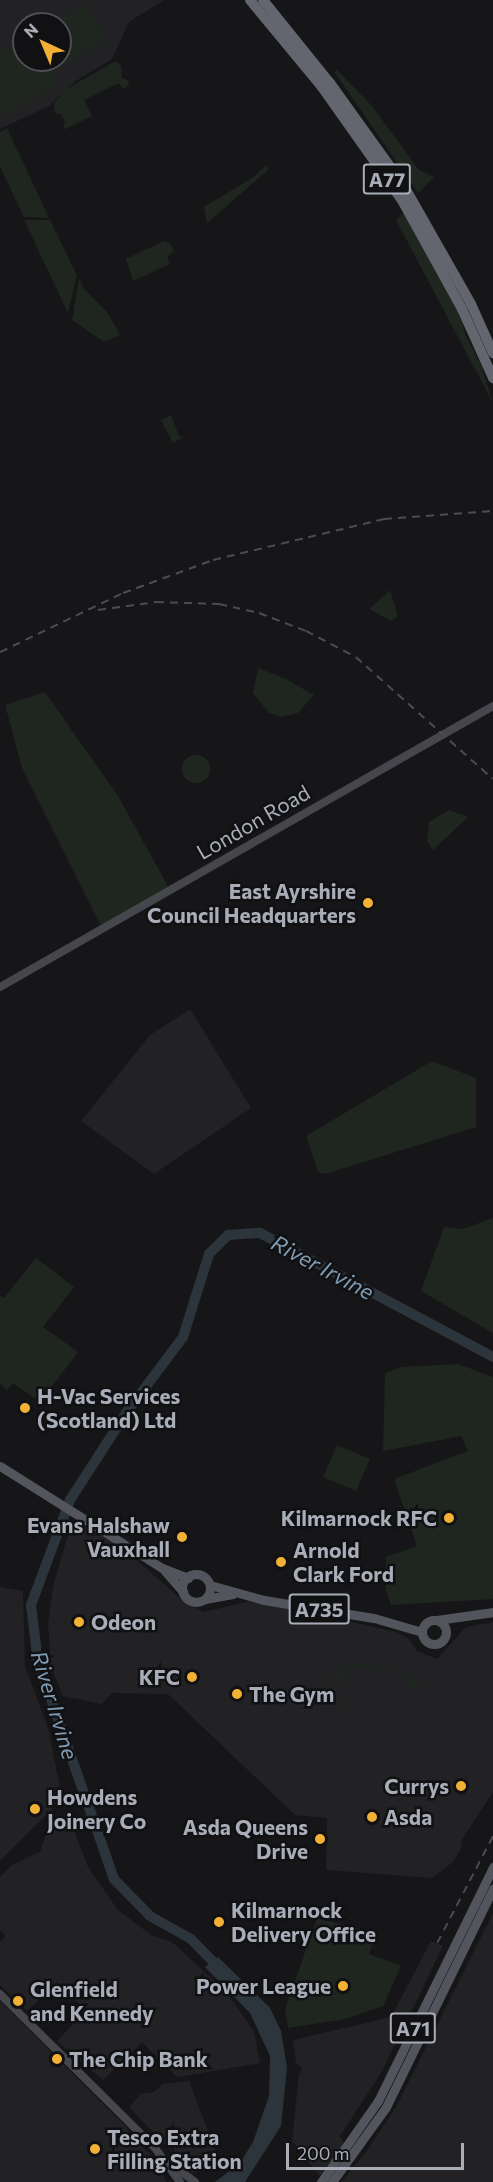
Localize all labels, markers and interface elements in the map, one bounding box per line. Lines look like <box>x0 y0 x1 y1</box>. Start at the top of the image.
north arrow <box>12 12 72 72</box>
text: N <box>20 19 41 41</box>
road number: A77 <box>362 162 412 196</box>
street label: London Road <box>192 779 314 865</box>
place label: East Ayrshire Council Headquarters <box>147 878 356 928</box>
marker: East Ayrshire Council Headquarters <box>361 896 375 910</box>
water label: River Irvine <box>267 1229 379 1305</box>
place label: H-Vac Services (Scotland) Ltd <box>37 1383 180 1433</box>
marker: H-Vac Services (Scotland) Ltd <box>18 1401 32 1415</box>
place label: Kilmarnock RFC <box>281 1505 437 1531</box>
marker: Kilmarnock RFC <box>442 1511 456 1525</box>
place label: Evans Halshaw Vauxhall <box>27 1512 170 1562</box>
marker: Evans Halshaw Vauxhall <box>175 1530 189 1544</box>
place label: Arnold Clark Ford <box>293 1537 394 1587</box>
marker: Arnold Clark Ford <box>274 1555 288 1569</box>
road number: A735 <box>288 1592 350 1626</box>
place label: Odeon <box>91 1609 156 1635</box>
marker: Odeon <box>72 1615 86 1629</box>
water label: River Irvine <box>26 1648 84 1762</box>
place label: KFC <box>139 1664 180 1690</box>
marker: KFC <box>185 1670 199 1684</box>
place label: The Gym <box>249 1681 334 1707</box>
marker: The Gym <box>230 1687 244 1701</box>
place label: Currys <box>384 1773 449 1799</box>
marker: Currys <box>454 1779 468 1793</box>
place label: Howdens Joinery Co <box>47 1784 146 1834</box>
marker: Howdens Joinery Co <box>28 1802 42 1816</box>
place label: Asda <box>384 1804 432 1830</box>
marker: Asda <box>365 1810 379 1824</box>
place label: Asda Queens Drive <box>183 1814 308 1864</box>
marker: Asda Queens Drive <box>313 1832 327 1846</box>
place label: Kilmarnock Delivery Office <box>231 1897 376 1947</box>
marker: Kilmarnock Delivery Office <box>212 1915 226 1929</box>
place label: Power League <box>196 1973 331 1999</box>
place label: Glenfield and Kennedy <box>30 1976 154 2026</box>
marker: Power League <box>336 1979 350 1993</box>
marker: Glenfield and Kennedy <box>11 1994 25 2008</box>
road number: A71 <box>389 2011 437 2045</box>
place label: The Chip Bank <box>69 2046 208 2072</box>
marker: The Chip Bank <box>50 2052 64 2066</box>
place label: Tesco Extra Filling Station <box>107 2124 242 2174</box>
scale bar <box>289 2131 468 2169</box>
marker: Tesco Extra Filling Station <box>88 2142 102 2156</box>
text: 200 m <box>297 2142 350 2164</box>

